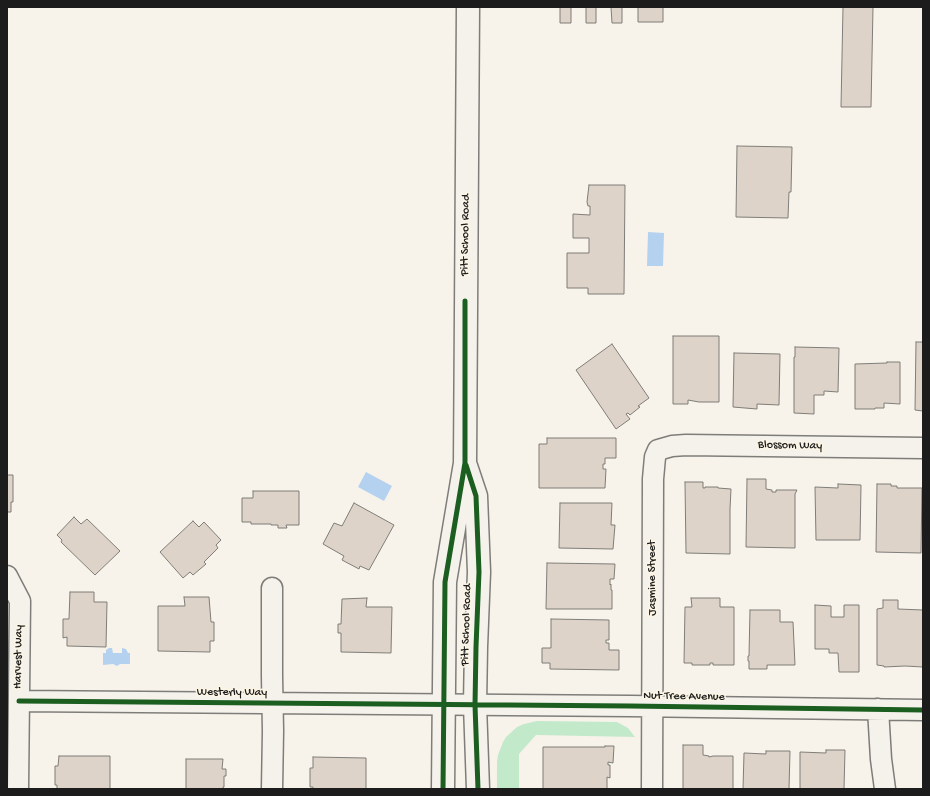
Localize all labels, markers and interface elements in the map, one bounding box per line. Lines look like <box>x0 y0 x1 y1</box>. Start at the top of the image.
street label: Pitt School Road <box>458 194 474 276</box>
street label: Blossom Way <box>758 438 822 454</box>
street label: Jasmine Street <box>646 540 660 616</box>
street label: Pitt School Road <box>458 584 476 666</box>
street label: Harvest Way <box>11 625 27 689</box>
street label: Westerly Way <box>197 686 267 700</box>
street label: Nut Tree Avenue <box>643 689 725 705</box>

